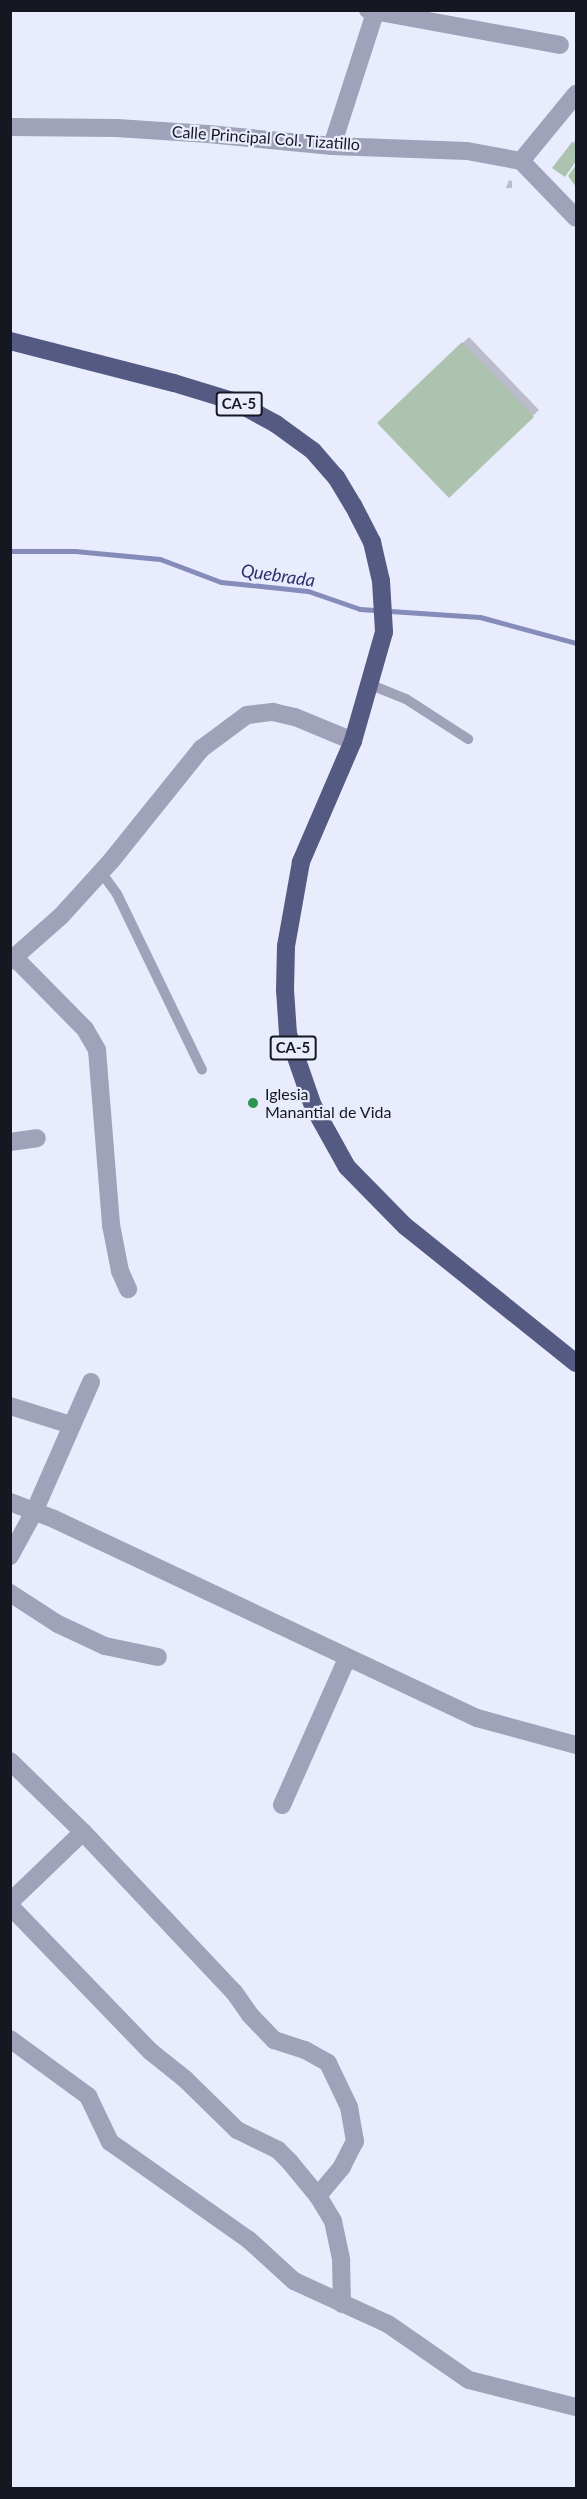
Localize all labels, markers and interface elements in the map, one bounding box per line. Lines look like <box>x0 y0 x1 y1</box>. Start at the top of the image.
street label: Calle Principal Col. Tizatillo <box>171 122 361 154</box>
road number: CA-5 <box>215 392 263 416</box>
water label: Quebrada <box>240 559 316 591</box>
road number: CA-5 <box>269 1036 317 1060</box>
place label: Iglesia Manantial de Vida <box>265 1084 392 1122</box>
marker: Iglesia Manantial de Vida <box>246 1096 260 1110</box>

